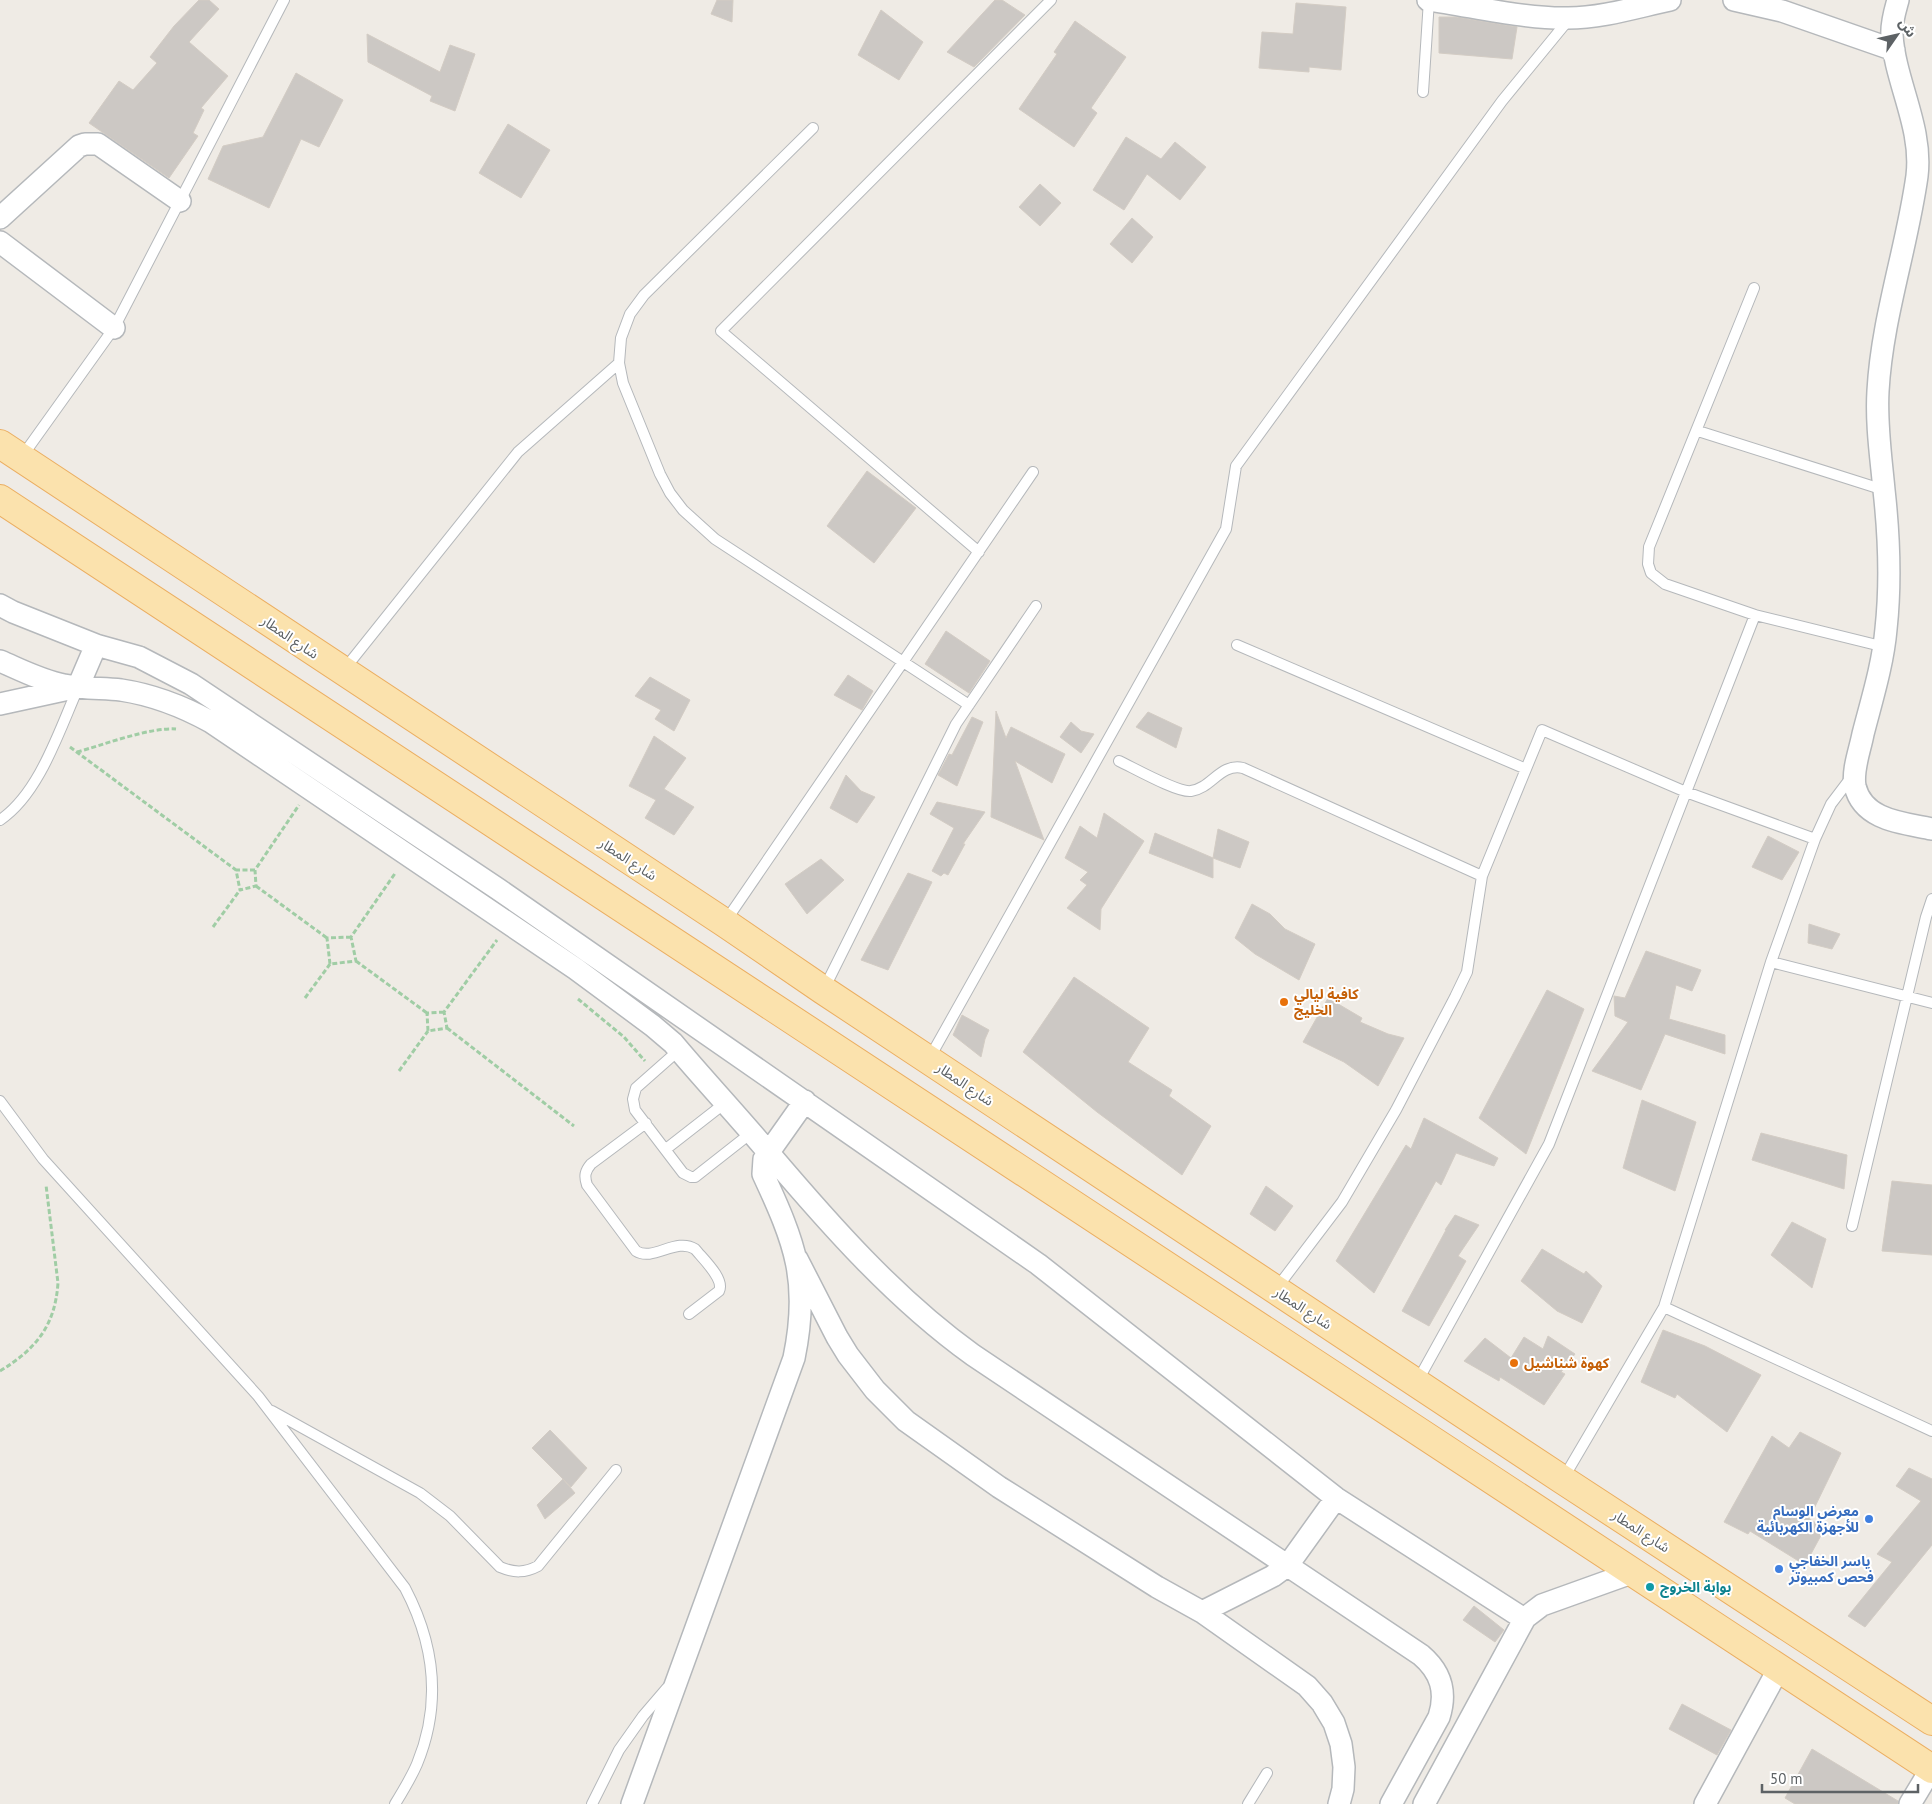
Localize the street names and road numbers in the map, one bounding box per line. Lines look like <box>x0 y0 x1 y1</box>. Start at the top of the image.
street label: شارع المطار <box>256 611 322 664</box>
street label: شارع المطار <box>594 833 660 886</box>
street label: شارع المطار <box>931 1058 997 1111</box>
street label: شارع المطار <box>1269 1282 1335 1335</box>
street label: شارع المطار <box>1607 1505 1673 1558</box>

